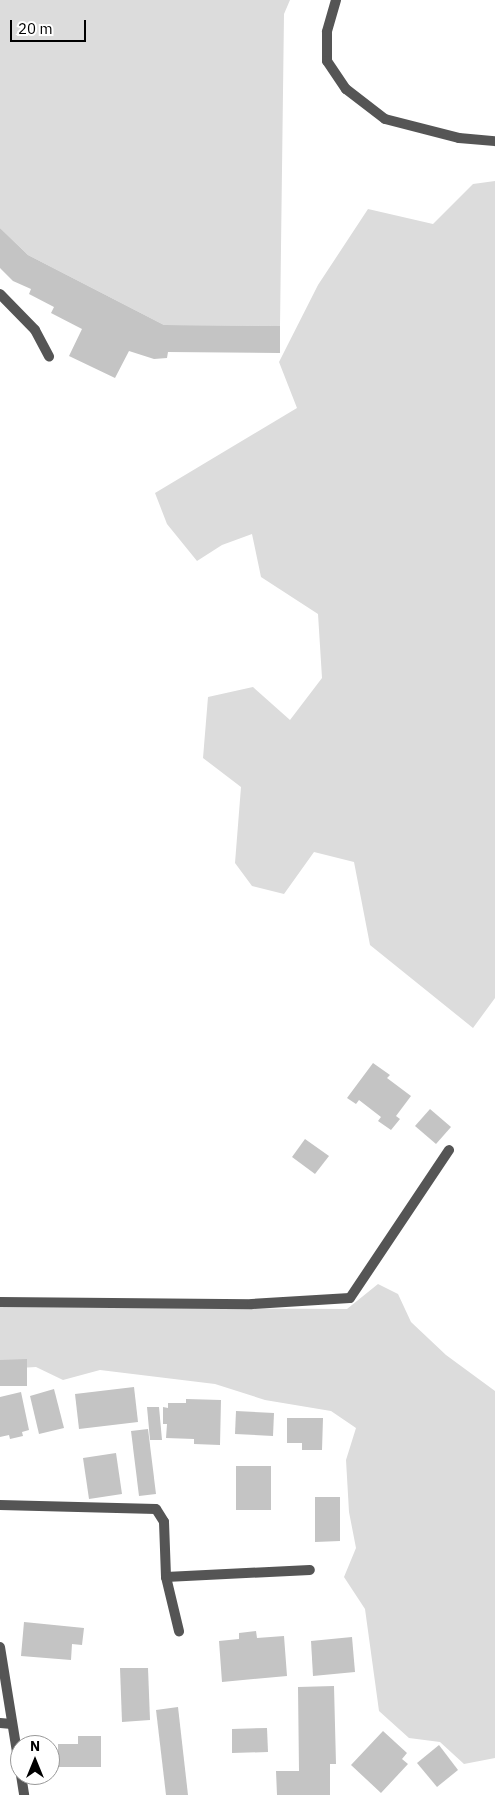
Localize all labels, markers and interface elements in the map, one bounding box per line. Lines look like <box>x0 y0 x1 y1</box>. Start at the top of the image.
scale bar <box>12 10 89 42</box>
text: 20 m <box>18 19 53 38</box>
north arrow <box>10 1735 60 1785</box>
text: N <box>30 1737 40 1755</box>

